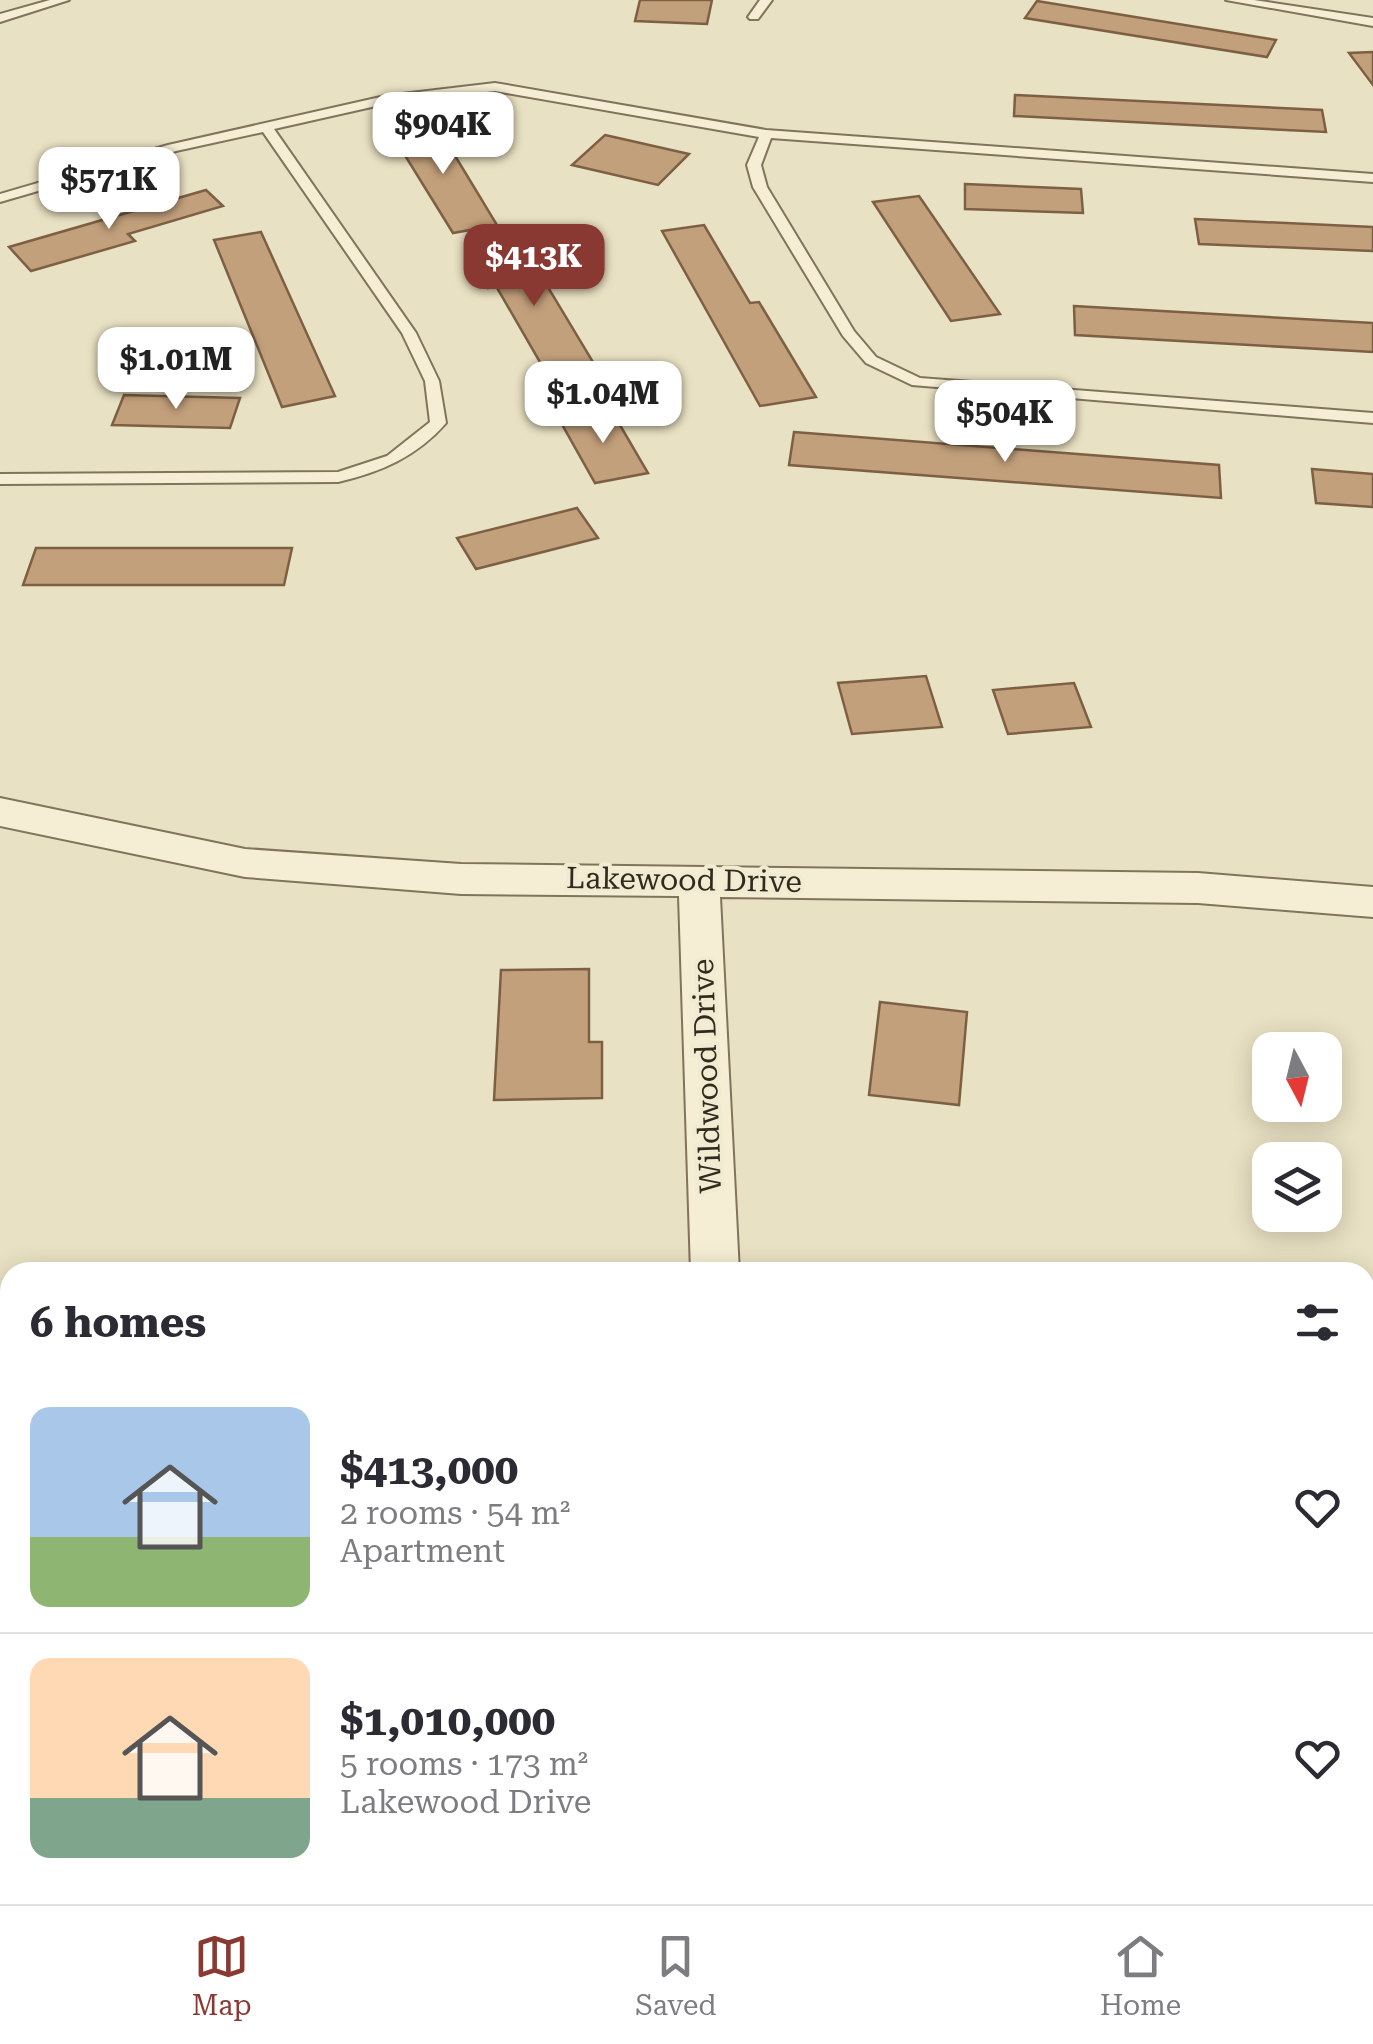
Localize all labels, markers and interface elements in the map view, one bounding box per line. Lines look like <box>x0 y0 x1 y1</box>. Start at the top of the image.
pin: $904K <box>373 92 513 177</box>
text: $904K <box>395 105 491 143</box>
pin: $571K <box>39 147 179 232</box>
text: $571K <box>61 160 157 198</box>
pin: $413K <box>464 224 604 309</box>
text: $413K <box>486 237 582 275</box>
pin: $1.01M <box>95 327 257 412</box>
text: $1.01M <box>120 340 232 378</box>
pin: $1.04M <box>522 361 684 446</box>
text: $1.04M <box>547 374 659 412</box>
pin: $504K <box>935 380 1075 465</box>
text: $504K <box>957 393 1053 431</box>
street label: Lakewood Drive <box>566 860 802 899</box>
street label: Wildwood Drive <box>685 958 728 1194</box>
north arrow <box>1252 1032 1342 1122</box>
map controls <box>1252 1032 1342 1232</box>
button: layers <box>1252 1142 1342 1232</box>
icon: filters <box>1290 1295 1345 1350</box>
text: 6 homes <box>30 1298 206 1347</box>
text: $413,000 <box>340 1445 518 1494</box>
icon: home <box>110 1447 230 1567</box>
icon: heart <box>1290 1480 1345 1535</box>
text: 2 rooms · 54 m² <box>340 1494 570 1532</box>
text: Apartment <box>340 1532 505 1570</box>
text: $1,010,000 <box>340 1696 555 1745</box>
icon: home <box>110 1698 230 1818</box>
icon: heart <box>1290 1731 1345 1786</box>
text: 5 rooms · 173 m² <box>340 1745 588 1783</box>
text: Lakewood Drive <box>340 1783 591 1821</box>
tab: Map <box>192 1929 252 2022</box>
tab: Saved <box>635 1929 716 2022</box>
tab: Home <box>1100 1929 1181 2022</box>

